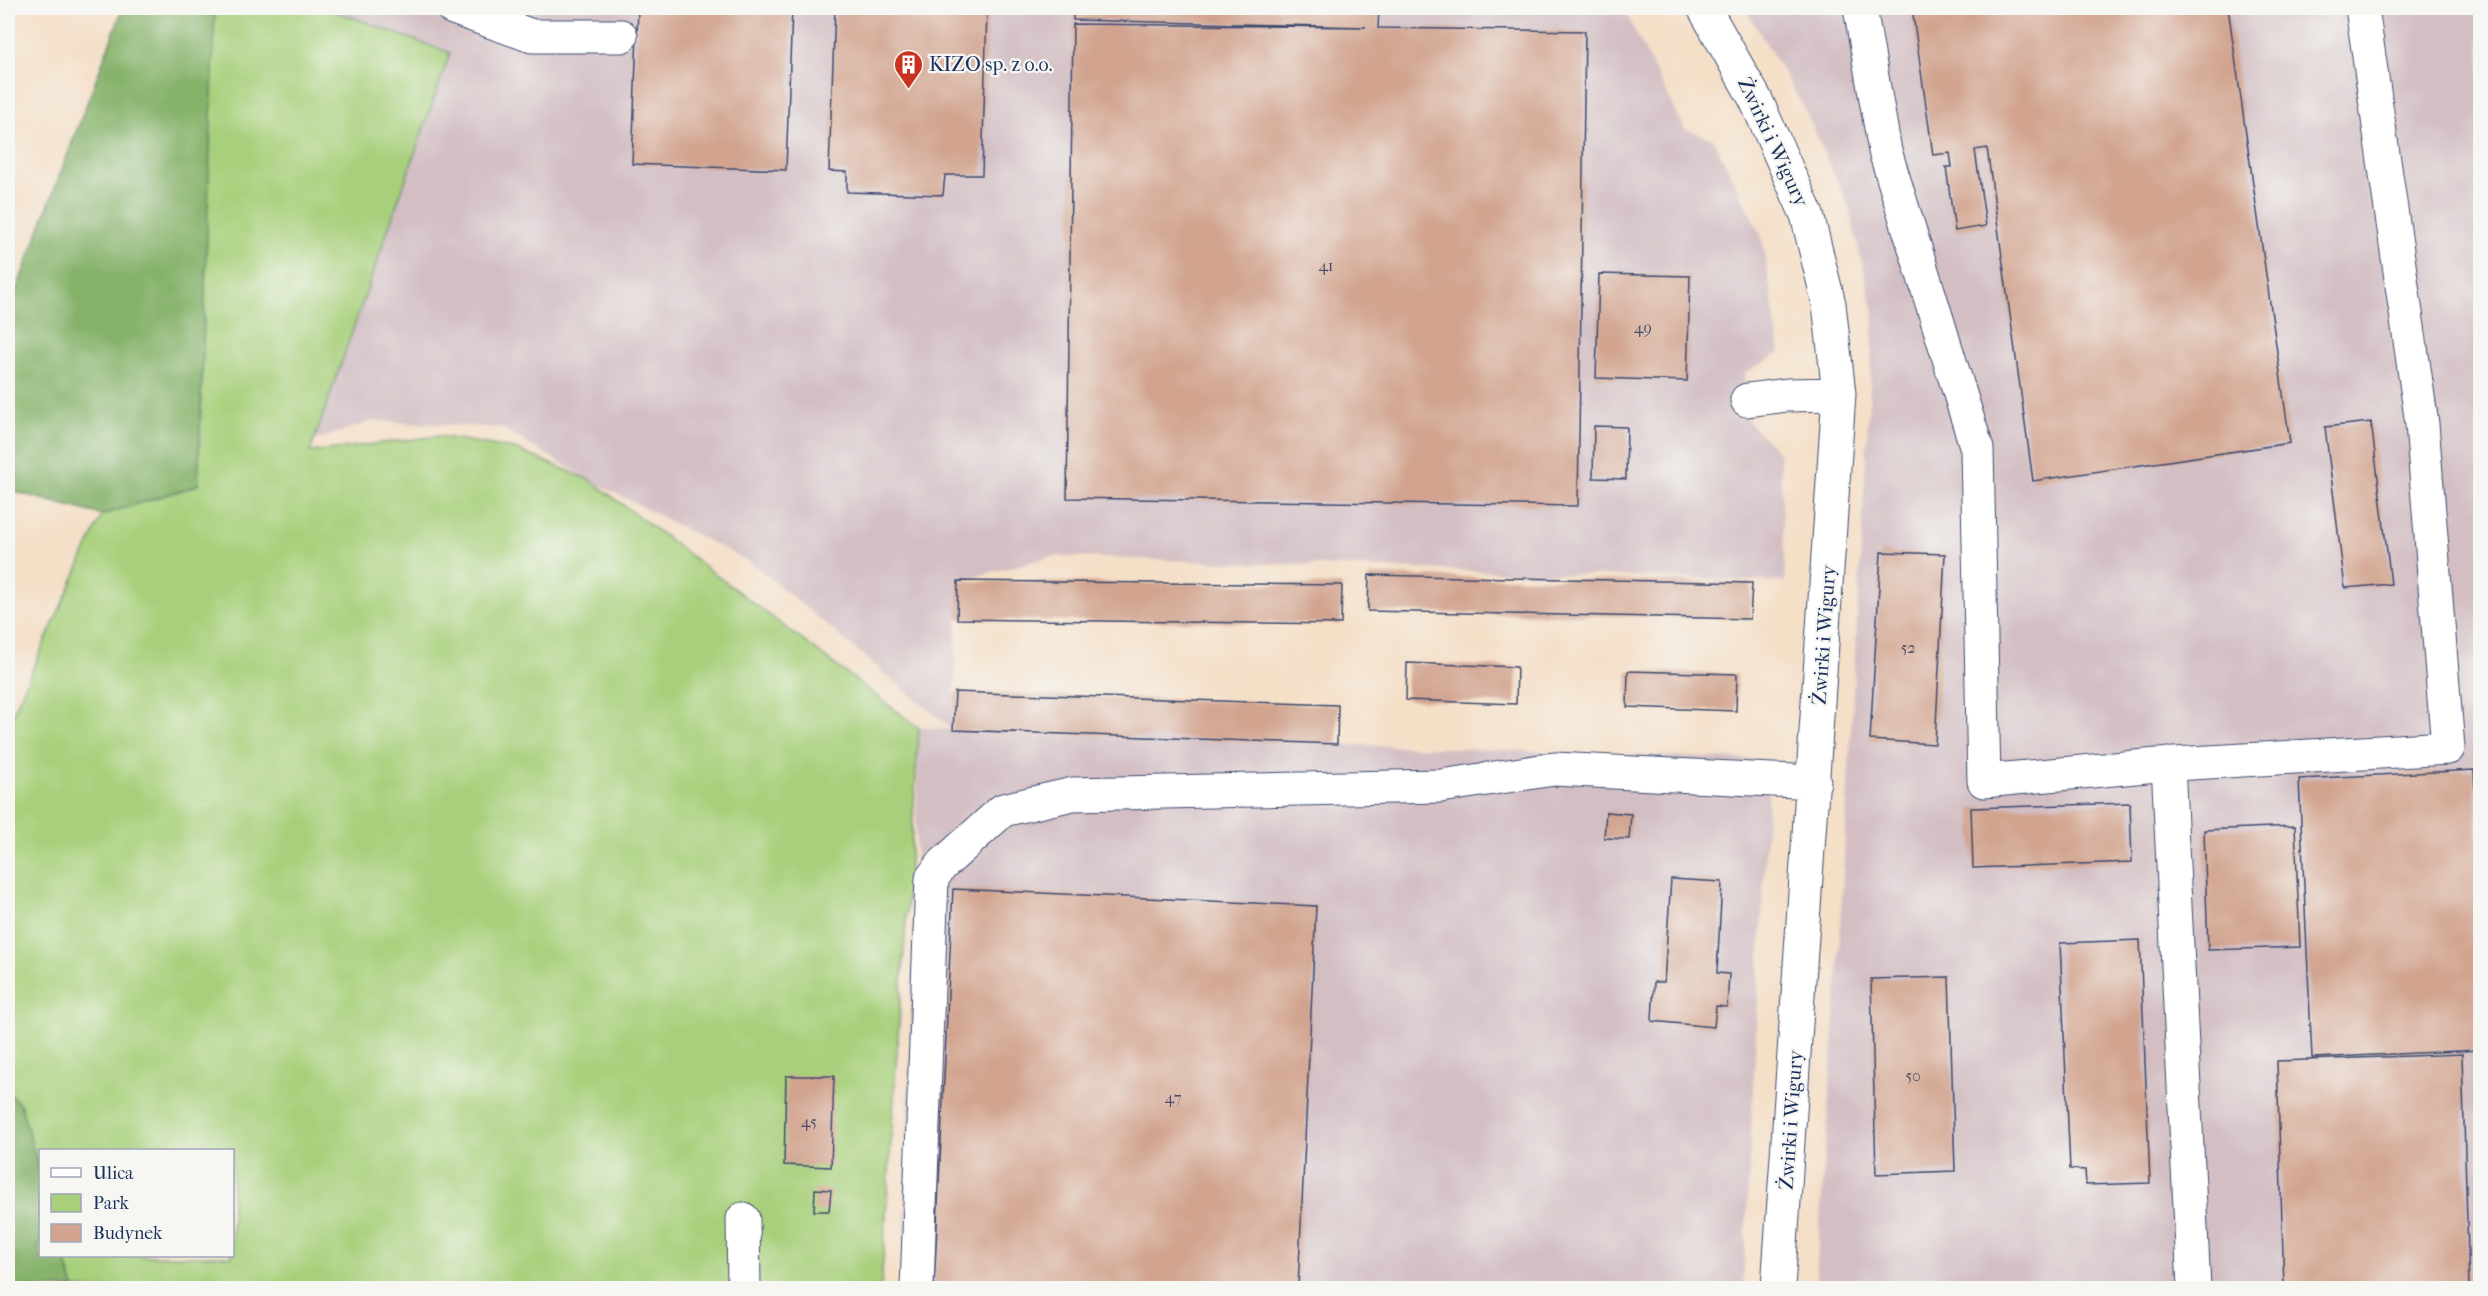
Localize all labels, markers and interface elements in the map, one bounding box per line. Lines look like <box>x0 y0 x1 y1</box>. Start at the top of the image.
building icon: KIZO sp. z o.o. <box>892 48 924 90</box>
place label: KIZO sp. z o.o. <box>929 53 1053 76</box>
street label: Żwirki i Wigury <box>1733 73 1814 211</box>
house number: 41 <box>1318 256 1334 275</box>
house number: 49 <box>1634 318 1652 337</box>
street label: Żwirki i Wigury <box>1807 563 1840 706</box>
house number: 52 <box>1900 638 1916 657</box>
street label: Żwirki i Wigury <box>1774 1048 1807 1191</box>
house number: 50 <box>1905 1066 1921 1085</box>
house number: 47 <box>1165 1088 1182 1107</box>
house number: 45 <box>801 1112 817 1131</box>
legend <box>39 1149 234 1257</box>
text: Ulica <box>93 1163 134 1184</box>
text: Park <box>93 1193 130 1214</box>
text: Budynek <box>93 1223 163 1244</box>

